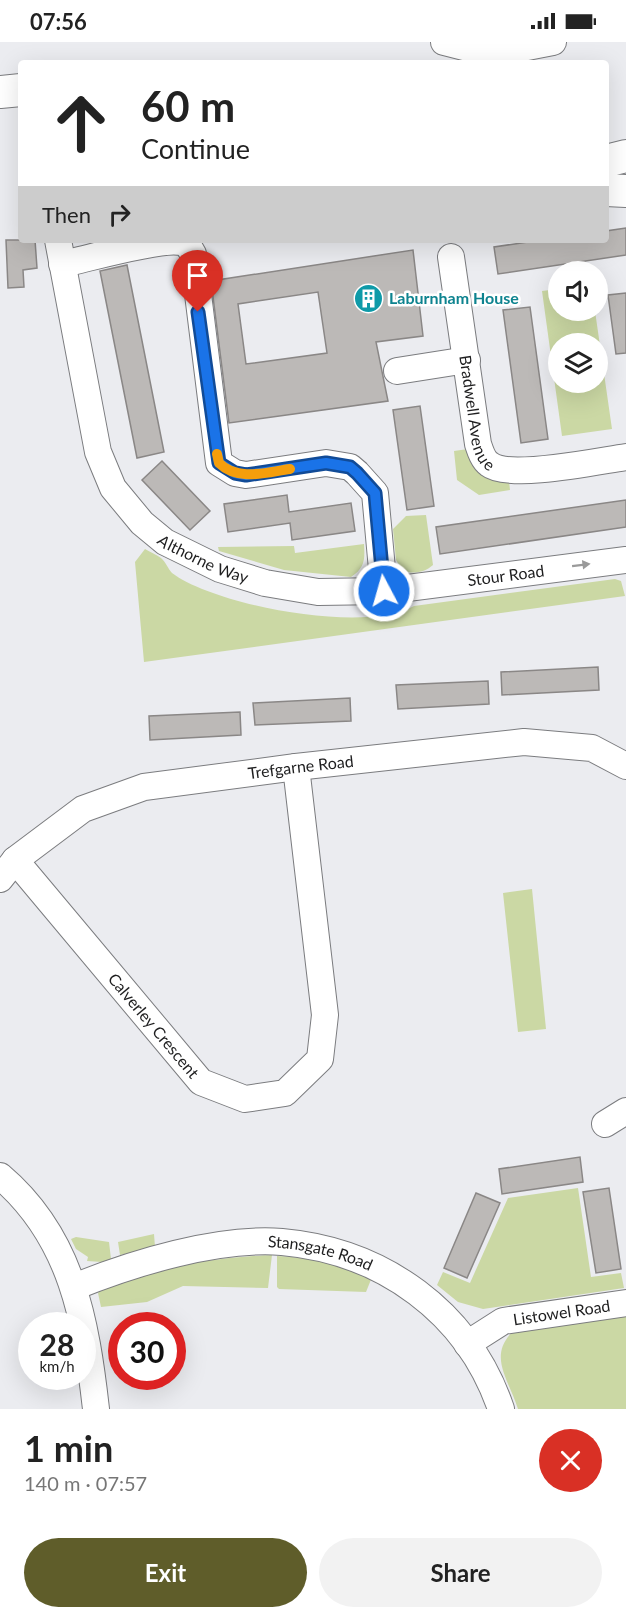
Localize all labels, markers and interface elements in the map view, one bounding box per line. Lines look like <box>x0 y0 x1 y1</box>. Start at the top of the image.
text: 07:56 <box>30 8 87 35</box>
text: 60 m <box>141 81 235 131</box>
icon: ahead <box>42 84 120 162</box>
text: Continue <box>141 132 250 165</box>
icon: right <box>103 198 136 231</box>
text: Then <box>42 201 91 228</box>
pin <box>172 250 223 312</box>
icon: arrive <box>181 259 214 292</box>
map controls <box>548 261 608 393</box>
button: sound <box>548 261 608 321</box>
building icon: Laburnham House <box>352 282 384 314</box>
place label: Laburnham House <box>389 288 519 307</box>
button: layers <box>548 333 608 393</box>
street label: Bradwell Avenue <box>456 354 499 474</box>
street label: Althorne Way <box>154 530 252 587</box>
position arrow <box>352 559 416 623</box>
street label: Stour Road <box>466 561 545 589</box>
one-way arrow <box>572 561 591 570</box>
street label: Trefgarne Road <box>247 751 354 782</box>
street label: Calverley Crescent <box>105 969 204 1082</box>
street label: Stansgate Road <box>268 1231 376 1274</box>
street label: Listowel Road <box>512 1295 611 1328</box>
speed limit sign: 30 <box>108 1312 186 1390</box>
text: 28 <box>40 1326 74 1362</box>
text: km/h <box>39 1357 75 1375</box>
text: 1 min <box>24 1426 113 1470</box>
button: close <box>539 1429 602 1492</box>
text: 140 m · 07:57 <box>24 1471 147 1495</box>
button: Exit <box>24 1538 307 1607</box>
button: Share <box>319 1538 602 1607</box>

